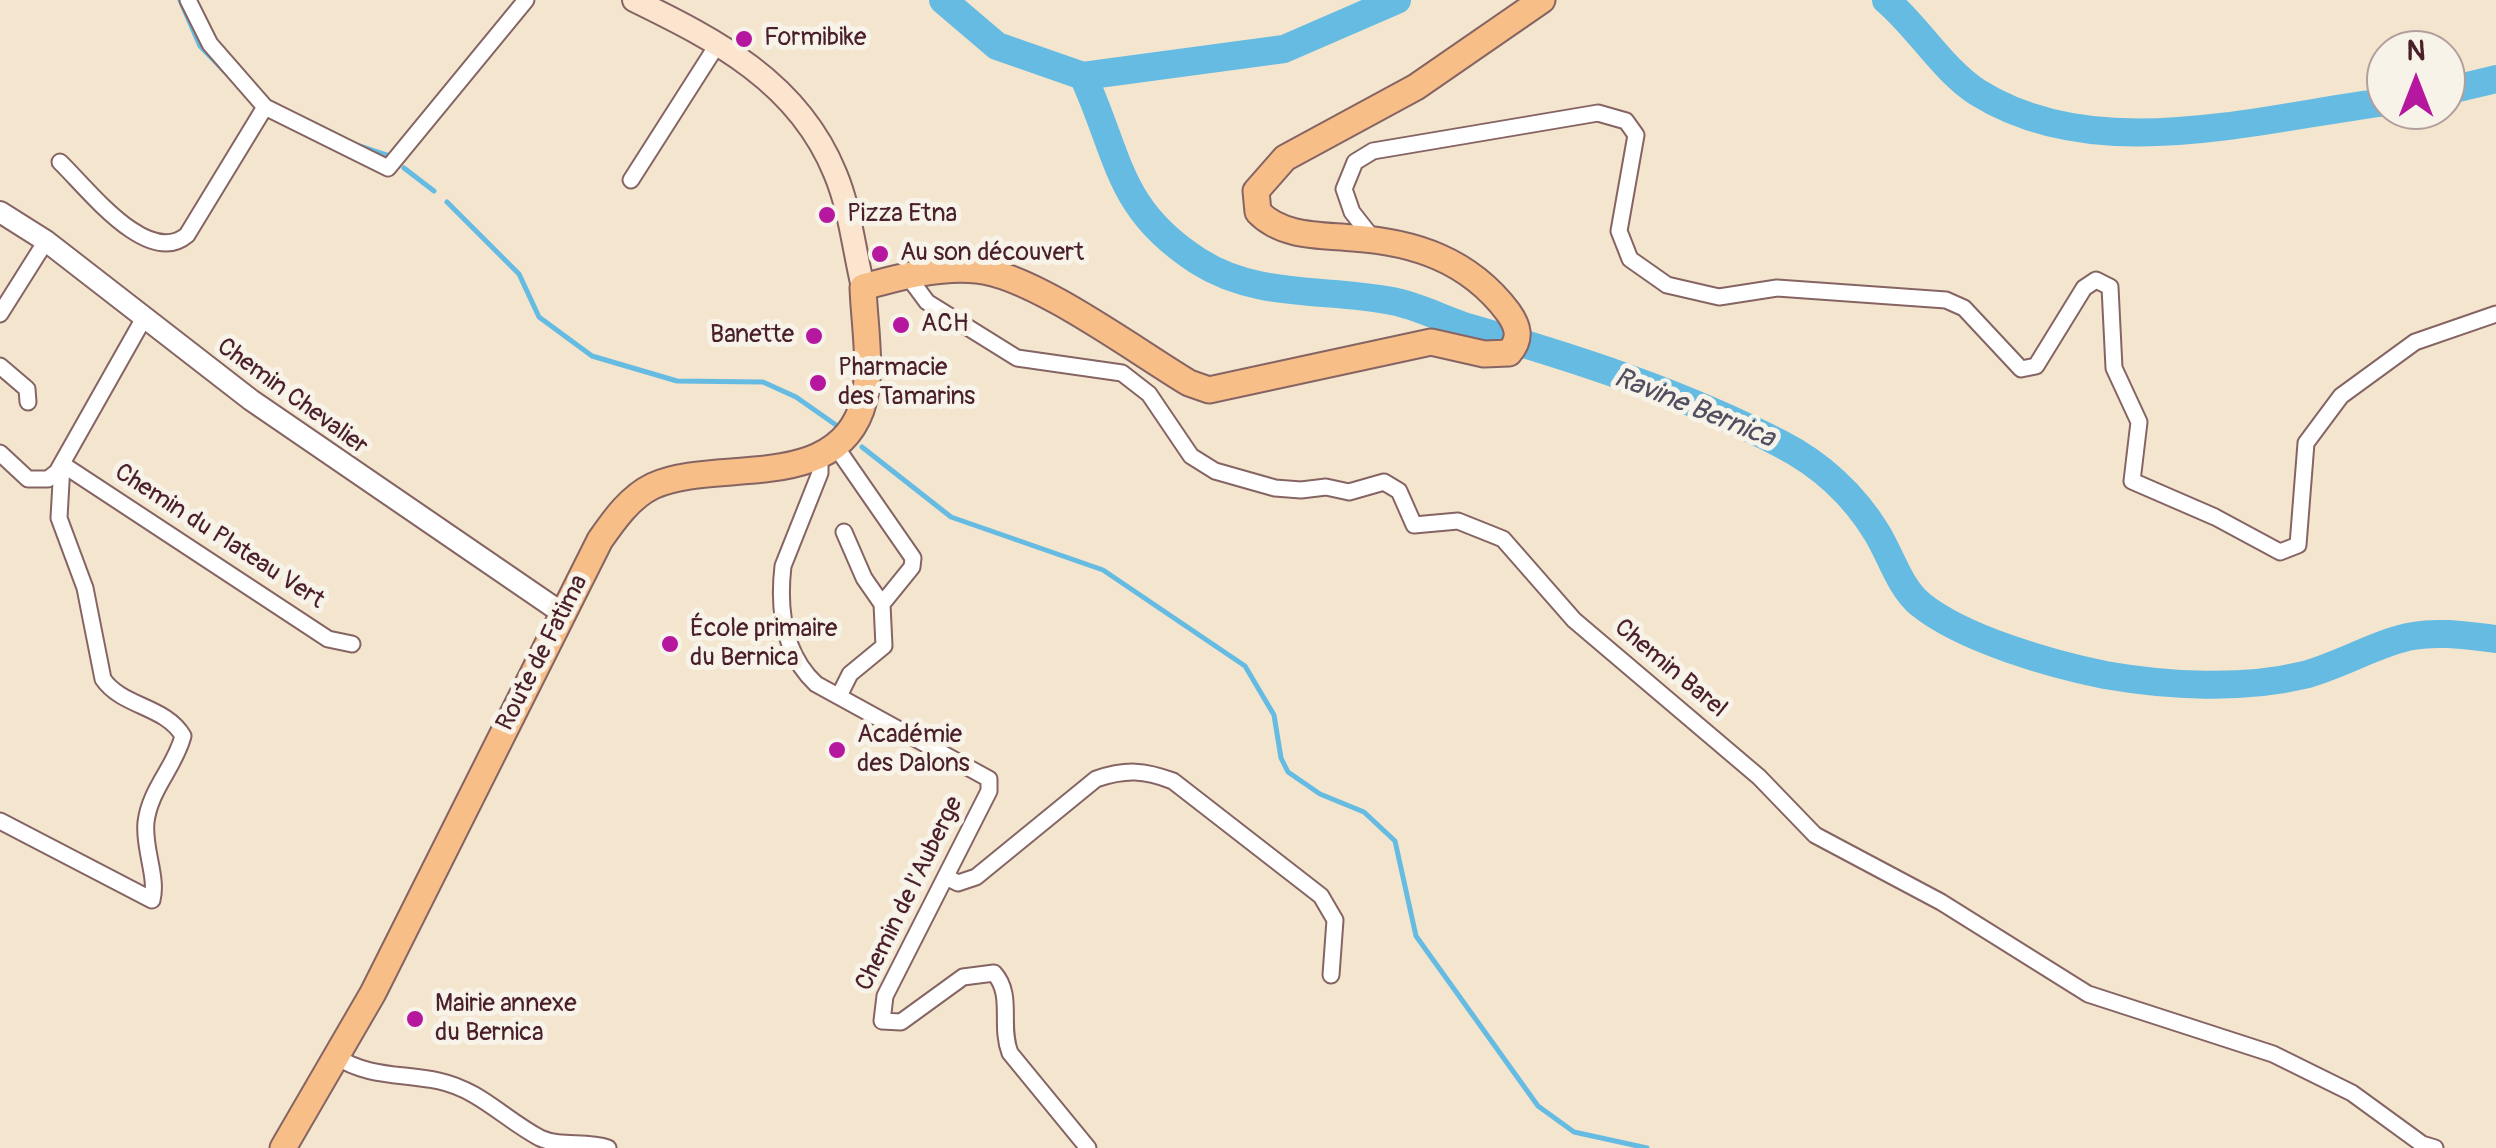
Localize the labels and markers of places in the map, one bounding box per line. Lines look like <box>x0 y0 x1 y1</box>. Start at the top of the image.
place label: Formibike <box>764 24 866 54</box>
marker: Formibike <box>733 28 755 50</box>
place label: Pizza Etna <box>847 200 957 230</box>
marker: Pizza Etna <box>816 204 838 226</box>
place label: Au son découvert <box>900 239 1084 269</box>
marker: Au son découvert <box>869 243 891 265</box>
place label: ACH <box>921 310 968 340</box>
marker: ACH <box>890 314 912 336</box>
place label: Banette <box>710 321 794 351</box>
marker: Banette <box>803 325 825 347</box>
place label: Pharmacie des Tamarins <box>838 354 975 413</box>
marker: Pharmacie des Tamarins <box>807 372 829 394</box>
place label: École primaire du Bernica <box>690 615 837 674</box>
marker: École primaire du Bernica <box>659 633 681 655</box>
place label: Académie des Dalons <box>857 721 970 780</box>
marker: Académie des Dalons <box>826 739 848 761</box>
place label: Mairie annexe du Bernica <box>435 990 577 1049</box>
marker: Mairie annexe du Bernica <box>404 1008 426 1030</box>

